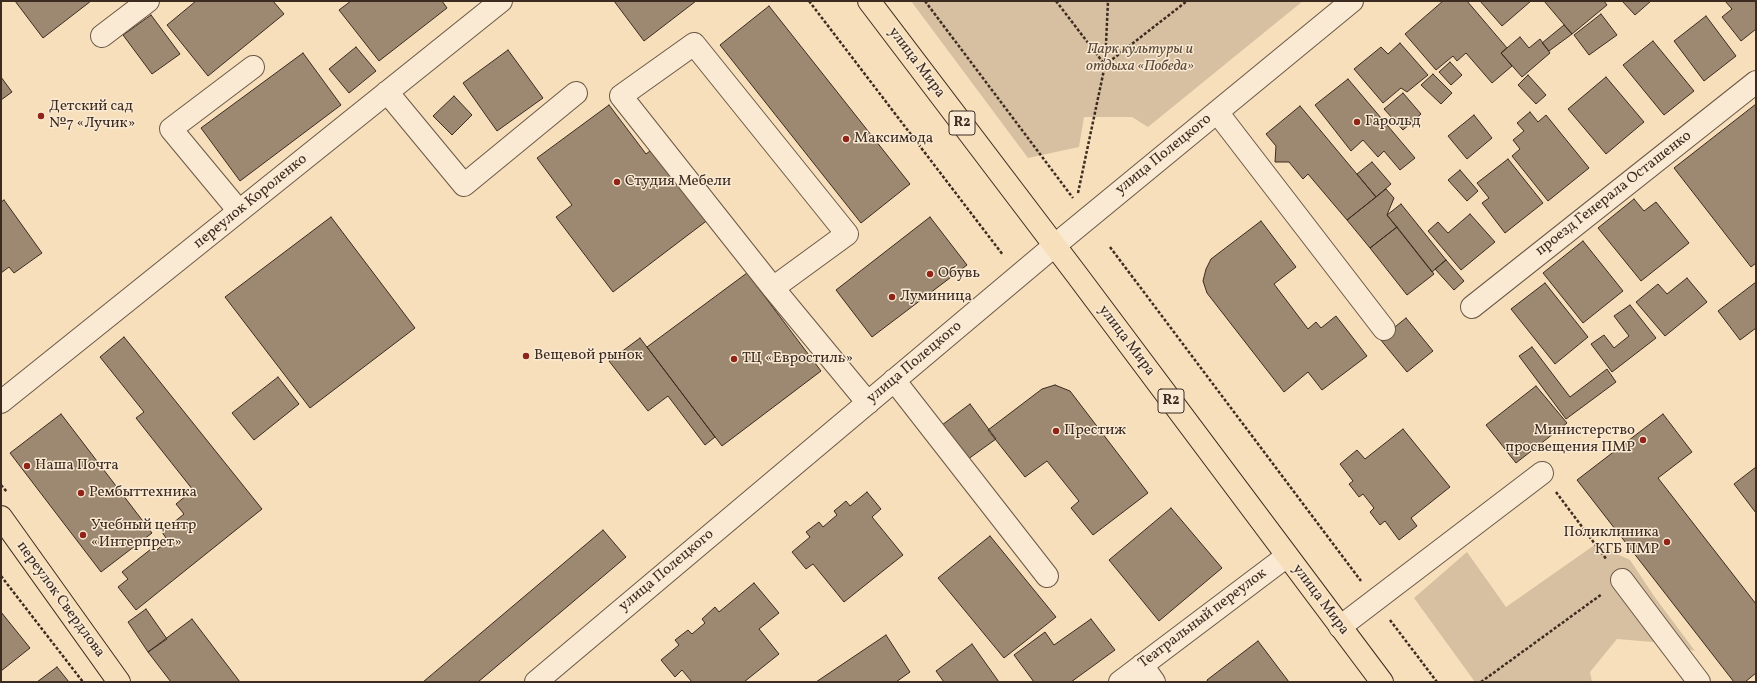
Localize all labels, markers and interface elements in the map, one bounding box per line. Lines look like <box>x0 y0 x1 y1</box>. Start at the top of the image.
street label: улица Мира <box>884 24 948 102</box>
park label: Парк культуры и отдыха «Победа» <box>1086 41 1194 76</box>
place label: Детский сад №7 «Лучик» <box>49 98 135 133</box>
marker: Детский сад №7 «Лучик» <box>36 111 46 121</box>
road number: R2 <box>949 111 975 135</box>
street label: улица Полецкого <box>1112 111 1216 199</box>
place label: Гарольд <box>1365 113 1420 131</box>
marker: Гарольд <box>1352 117 1362 127</box>
street label: проезд Генерала Осташенко <box>1532 127 1696 261</box>
place label: Максимода <box>854 130 933 148</box>
marker: Максимода <box>841 134 851 144</box>
street label: переулок Короленко <box>191 151 311 253</box>
place label: Студия Мебели <box>625 173 731 191</box>
marker: Студия Мебели <box>612 177 622 187</box>
place label: Обувь <box>938 265 980 283</box>
marker: Обувь <box>925 269 935 279</box>
place label: Луминица <box>900 288 972 306</box>
marker: Луминица <box>887 292 897 302</box>
street label: улица Мира <box>1094 302 1158 380</box>
street label: улица Полецкого <box>864 318 966 408</box>
place label: Вещевой рынок <box>534 347 643 365</box>
place label: ТЦ «Евростиль» <box>742 350 853 368</box>
marker: Вещевой рынок <box>521 351 531 361</box>
marker: ТЦ «Евростиль» <box>729 354 739 364</box>
road number: R2 <box>1158 389 1184 413</box>
place label: Престиж <box>1064 422 1126 440</box>
place label: Министерство просвещения ПМР <box>1505 422 1635 457</box>
marker: Престиж <box>1051 426 1061 436</box>
marker: Министерство просвещения ПМР <box>1638 435 1648 445</box>
place label: Наша Почта <box>35 457 119 475</box>
marker: Наша Почта <box>22 461 32 471</box>
place label: Рембыттехника <box>89 484 197 502</box>
marker: Рембыттехника <box>76 488 86 498</box>
place label: Учебный центр «Интерпрет» <box>91 517 196 552</box>
place label: Поликлиника КГБ ПМР <box>1564 524 1659 559</box>
street label: улица Полецкого <box>616 526 718 616</box>
marker: Учебный центр «Интерпрет» <box>78 530 88 540</box>
marker: Поликлиника КГБ ПМР <box>1662 537 1672 547</box>
street label: переулок Свердлова <box>12 538 108 662</box>
street label: улица Мира <box>1288 561 1352 639</box>
street label: Театральный переулок <box>1135 565 1271 673</box>

